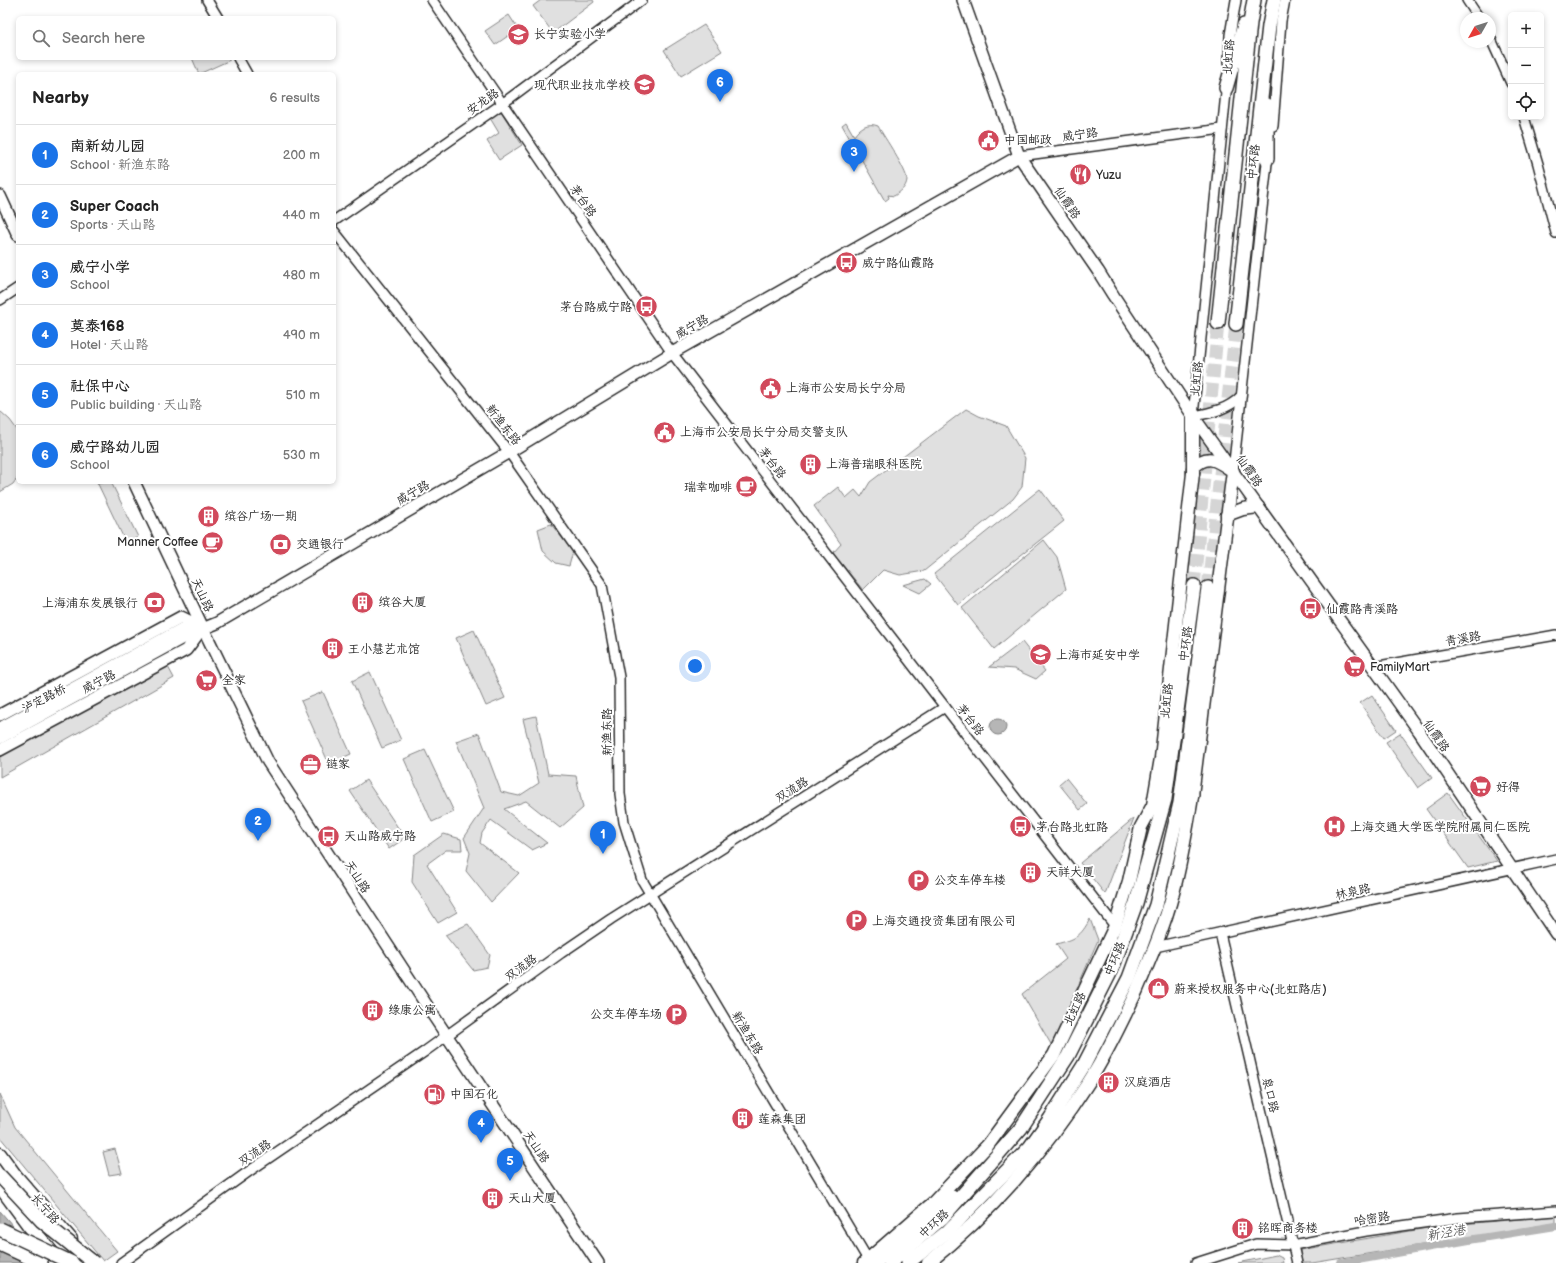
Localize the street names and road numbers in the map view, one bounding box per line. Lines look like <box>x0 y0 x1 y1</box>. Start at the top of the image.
street label: 北虹路 <box>1220 39 1238 75</box>
street label: 安龙路 <box>464 86 502 118</box>
street label: 威宁路 <box>1061 125 1099 145</box>
street label: 中环路 <box>1245 143 1263 181</box>
street label: 茅台路 <box>567 182 599 220</box>
street label: 仙霞路 <box>1051 184 1083 222</box>
street label: 威宁路 <box>673 312 711 342</box>
street label: 北虹路 <box>1188 360 1206 398</box>
street label: 新渔东路 <box>482 401 524 449</box>
street label: 茅台路 <box>755 444 789 482</box>
street label: 仙霞路 <box>1233 452 1265 490</box>
street label: 威宁路 <box>394 478 432 508</box>
street label: 天山路 <box>188 576 216 614</box>
street label: 中环路 <box>1176 625 1196 663</box>
street label: 青溪路 <box>1444 628 1482 650</box>
street label: 威宁路 <box>80 667 118 697</box>
street label: 泸定路桥 <box>19 681 70 717</box>
street label: 北虹路 <box>1158 682 1176 720</box>
street label: 茅台路 <box>953 701 987 739</box>
street label: 新渔东路 <box>600 708 615 756</box>
street label: 仙霞路 <box>1420 717 1452 755</box>
street label: 双流路 <box>773 774 811 806</box>
street label: 天山路 <box>341 858 373 896</box>
street label: 林泉路 <box>1334 881 1372 903</box>
street label: 中环路 <box>1101 939 1129 979</box>
street label: 双流路 <box>502 951 540 985</box>
street label: 北虹路 <box>1061 990 1089 1028</box>
street label: 新渔东路 <box>728 1009 766 1057</box>
street label: 泉口路 <box>1259 1076 1281 1114</box>
street label: 天山路 <box>520 1128 552 1166</box>
street label: 双流路 <box>236 1137 274 1169</box>
street label: 长宁路 <box>28 1190 62 1228</box>
street label: 中环路 <box>916 1206 952 1242</box>
street label: 哈密路 <box>1353 1209 1391 1229</box>

